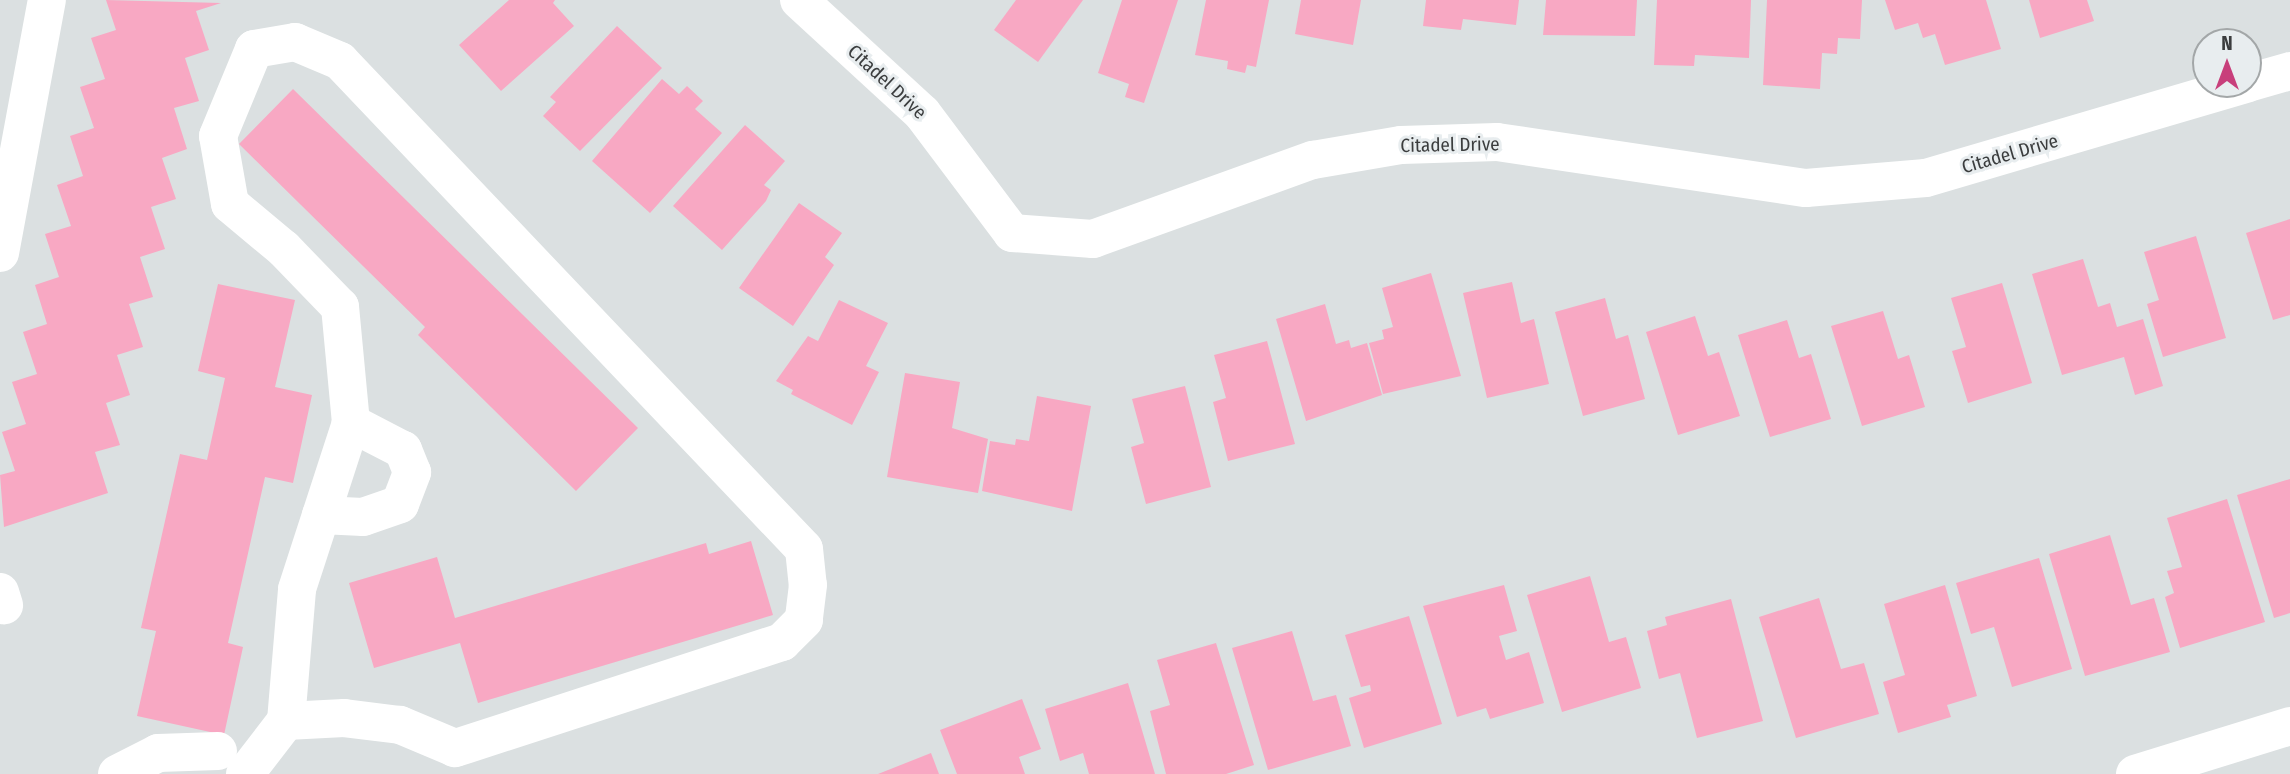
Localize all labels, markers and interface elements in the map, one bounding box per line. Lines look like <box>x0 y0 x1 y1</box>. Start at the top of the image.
north arrow <box>2192 28 2262 98</box>
text: N <box>2221 32 2233 55</box>
street label: Citadel Drive <box>843 40 931 124</box>
street label: Citadel Drive <box>1959 129 2061 179</box>
street label: Citadel Drive <box>1400 133 1500 157</box>

